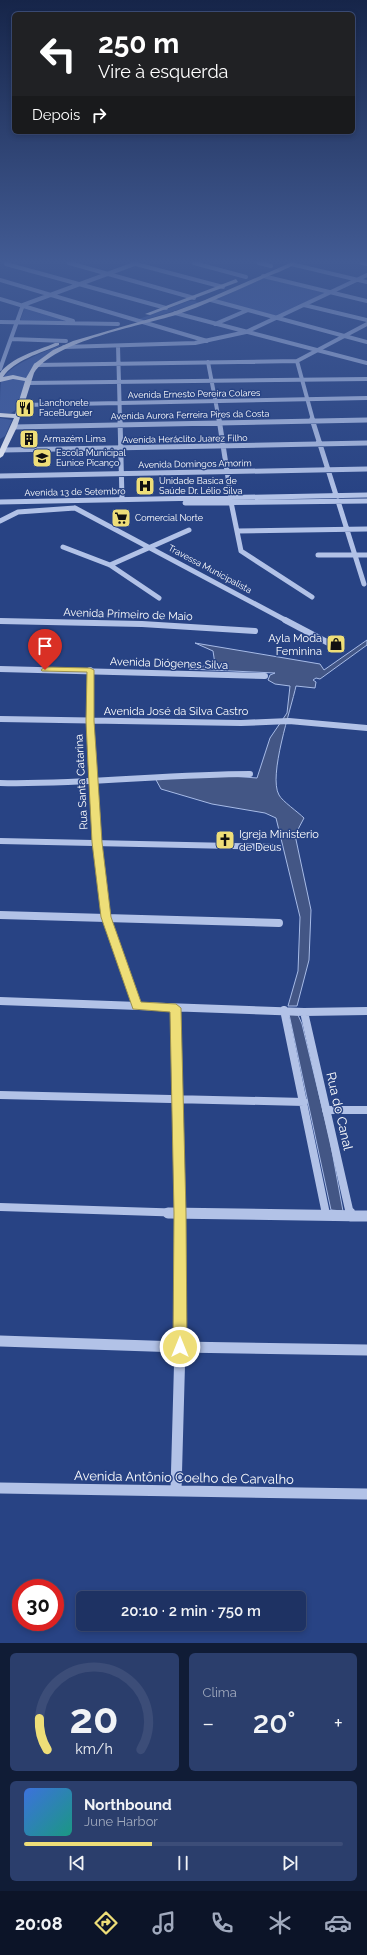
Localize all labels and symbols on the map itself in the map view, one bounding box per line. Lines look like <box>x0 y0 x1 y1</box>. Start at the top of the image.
street label: Avenida Ernesto Pereira Colares <box>128 388 261 400</box>
restaurant icon: Lanchonete FaceBurguer <box>14 397 36 419</box>
place label: Lanchonete FaceBurguer <box>39 398 93 418</box>
street label: Avenida Aurora Ferreira Pires da Costa <box>111 409 269 421</box>
building icon: Armazém Lima <box>18 428 40 450</box>
street label: Avenida Heráclito Juarez Filho <box>122 433 248 445</box>
place label: Armazém Lima <box>43 434 106 444</box>
school or university icon: Escola Municipal Eunice Picanço <box>31 447 53 469</box>
place label: Escola Municipal Eunice Picanço <box>56 448 127 468</box>
street label: Avenida Domingos Amorim <box>138 458 252 470</box>
hospital icon: Unidade Basica de Saúde Dr. Lélio Silva <box>134 475 156 497</box>
place label: Unidade Basica de Saúde Dr. Lélio Silva <box>159 476 242 496</box>
street label: Avenida 13 de Setembro <box>24 486 126 498</box>
supermarket icon: Comercial Norte <box>110 507 132 529</box>
place label: Comercial Norte <box>135 513 204 523</box>
street label: Travessa Municipalista <box>167 543 253 595</box>
street label: Avenida Primeiro de Maio <box>63 606 193 623</box>
pin <box>28 629 62 670</box>
place label: Ayla Moda Feminina <box>268 632 322 658</box>
shop icon: Ayla Moda Feminina <box>325 633 347 655</box>
street label: Avenida Diógenes Silva <box>110 655 228 672</box>
street label: Avenida José da Silva Castro <box>104 705 249 718</box>
street label: Rua Santa Catarina <box>73 734 90 830</box>
place label: Igreja Ministerio de Deus <box>239 828 319 854</box>
church icon: Igreja Ministerio de Deus <box>214 829 236 851</box>
street label: Rua do Canal <box>323 1071 356 1152</box>
position arrow <box>159 1326 201 1368</box>
street label: Avenida Antônio Coelho de Carvalho <box>74 1468 294 1487</box>
speed limit sign: 30 <box>12 1579 64 1631</box>

